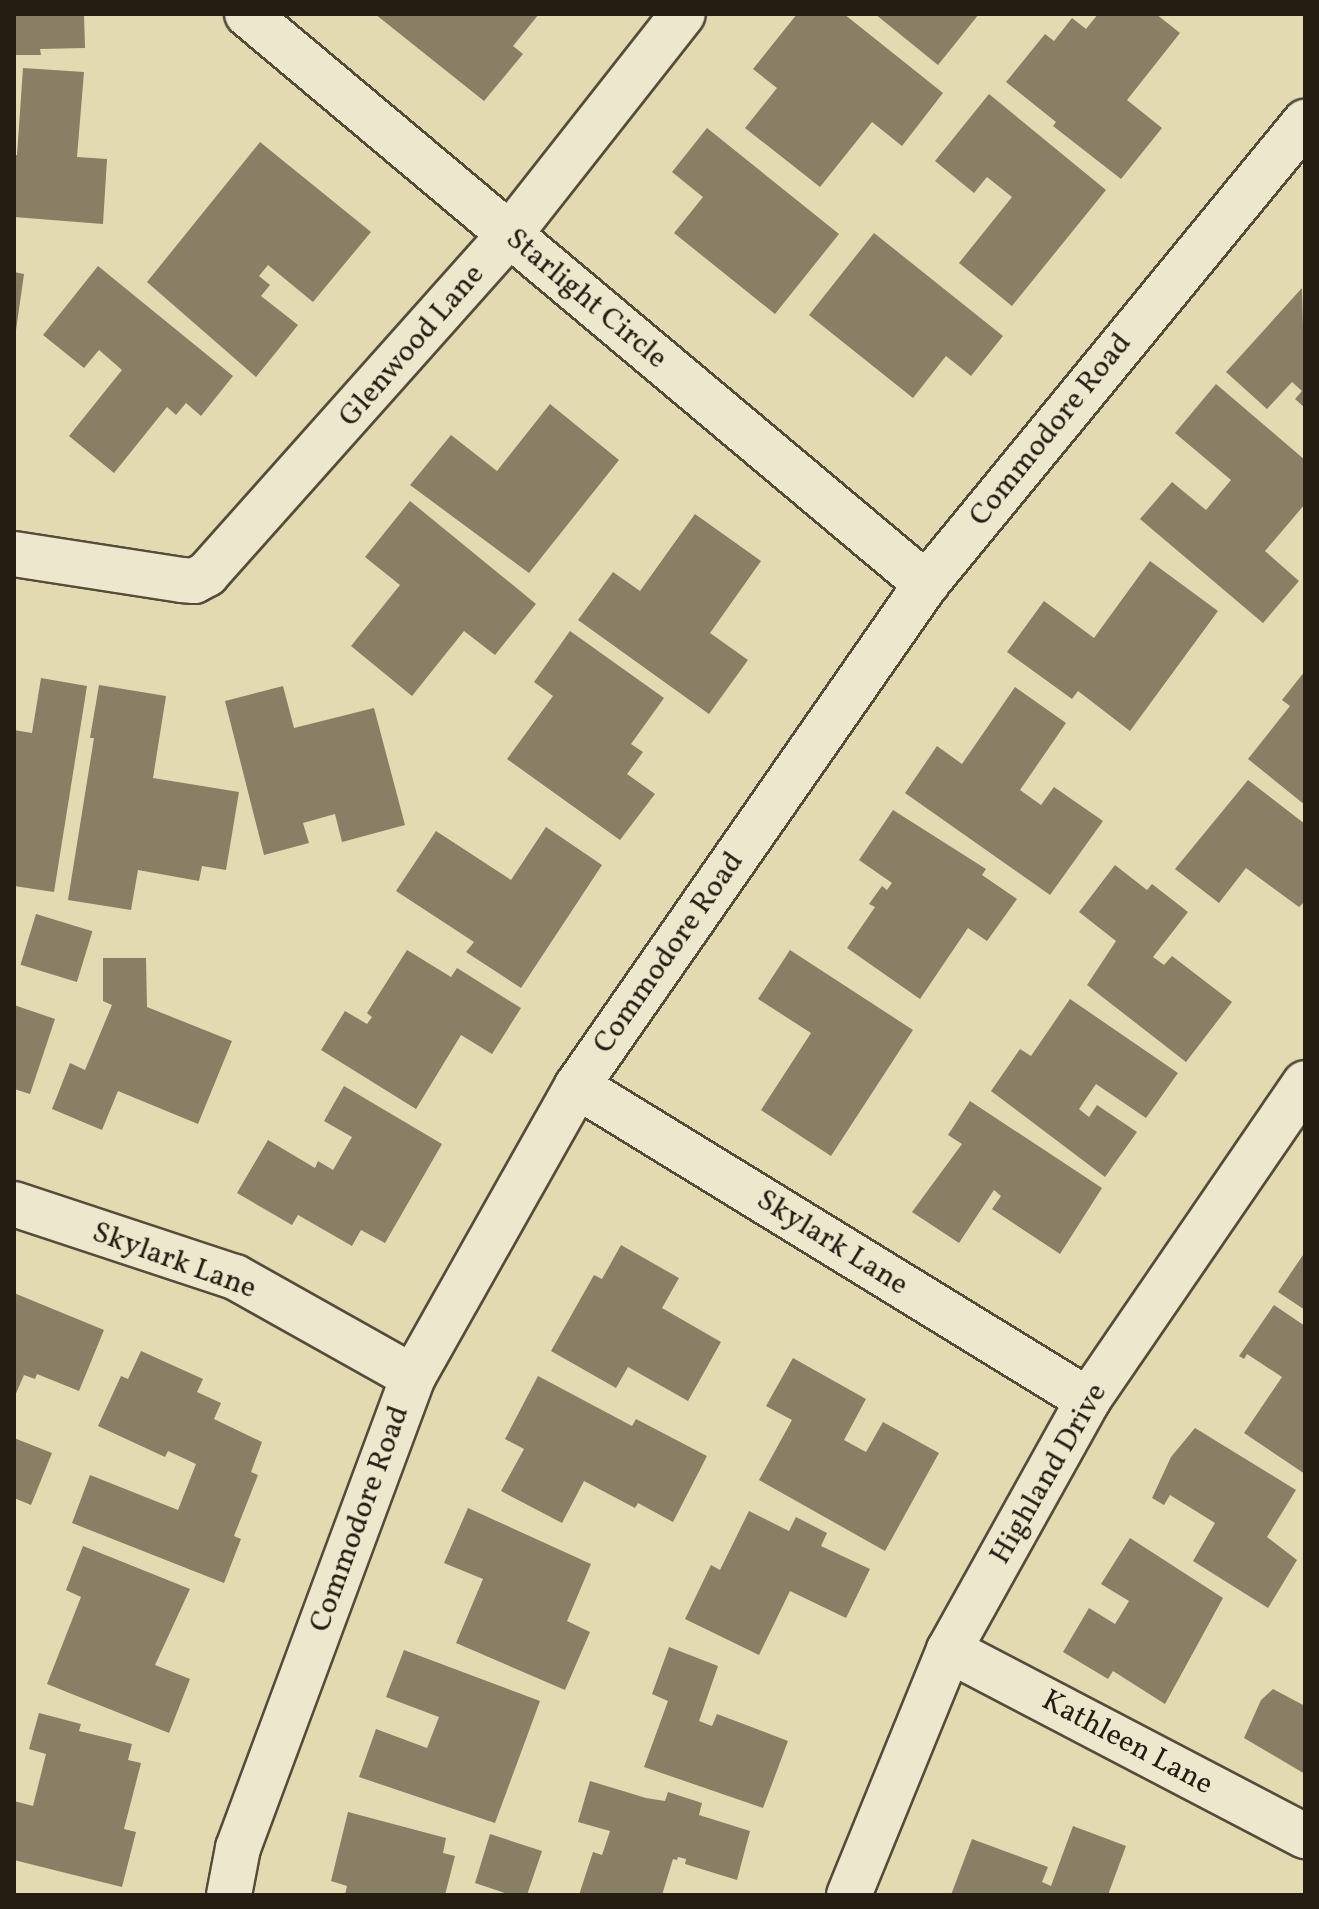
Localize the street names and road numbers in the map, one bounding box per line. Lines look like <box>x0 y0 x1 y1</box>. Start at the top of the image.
street label: Starlight Circle <box>498 221 674 377</box>
street label: Glenwood Lane <box>332 257 492 435</box>
street label: Commodore Road <box>962 326 1140 534</box>
street label: Commodore Road <box>586 845 752 1061</box>
street label: Skylark Lane <box>750 1182 914 1304</box>
street label: Skylark Lane <box>87 1215 261 1307</box>
street label: Highland Drive <box>983 1377 1115 1571</box>
street label: Commodore Road <box>302 1401 418 1637</box>
street label: Kathleen Lane <box>1035 1683 1219 1803</box>

